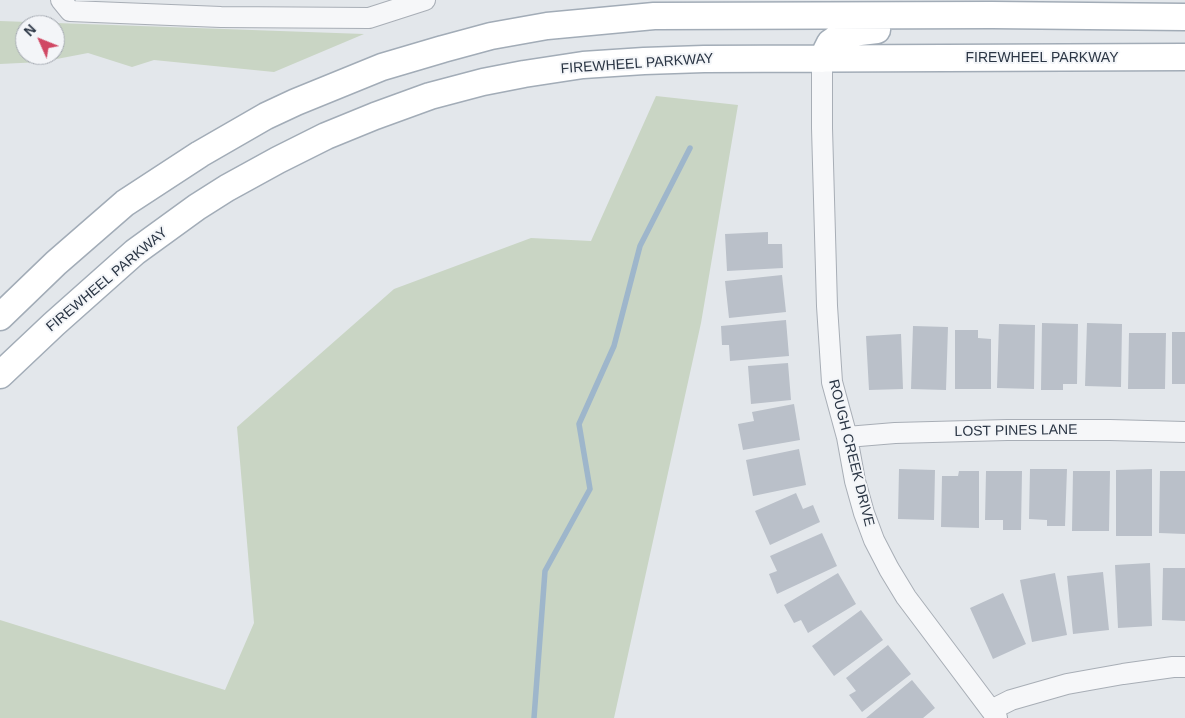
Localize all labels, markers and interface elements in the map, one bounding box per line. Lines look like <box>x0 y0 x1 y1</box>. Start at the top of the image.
north arrow <box>15 15 65 65</box>
text: N <box>21 21 39 39</box>
street label: FIREWHEEL PARKWAY <box>560 50 714 78</box>
street label: FIREWHEEL PARKWAY <box>966 50 1118 66</box>
street label: FIREWHEEL PARKWAY <box>43 224 171 336</box>
street label: ROUGH CREEK DRIVE <box>825 378 877 528</box>
street label: LOST PINES LANE <box>954 422 1078 440</box>

